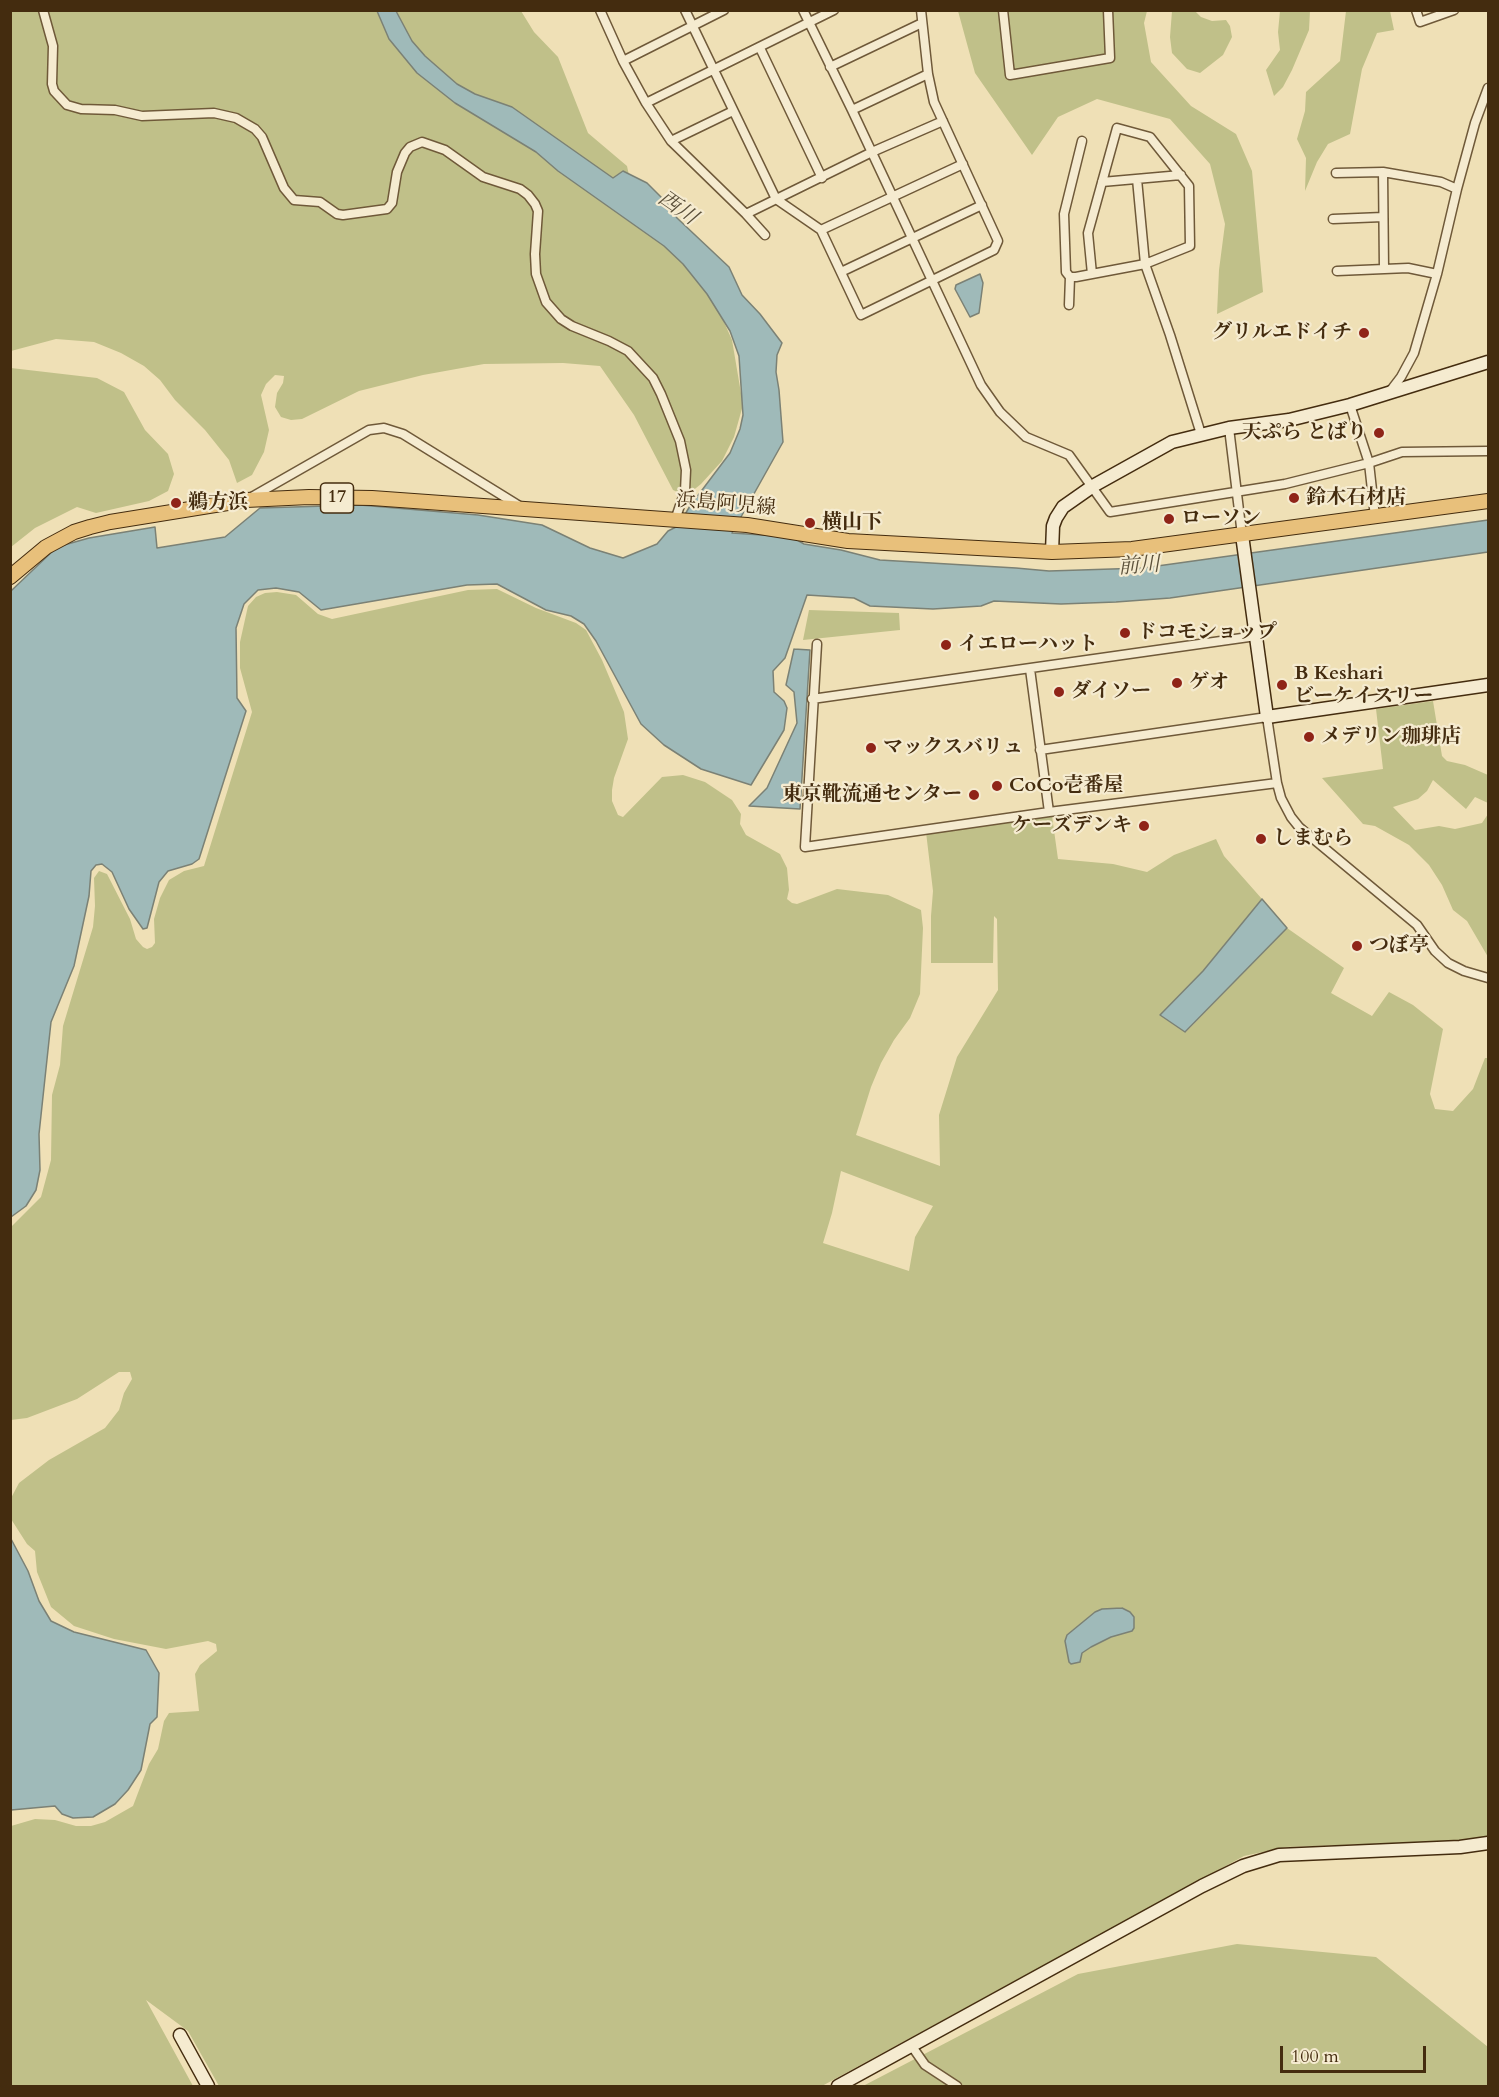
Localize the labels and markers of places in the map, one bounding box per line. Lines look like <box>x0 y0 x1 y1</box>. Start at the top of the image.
place label: グリルエドイチ <box>1212 321 1352 345</box>
marker: グリルエドイチ <box>1357 326 1371 340</box>
place label: 天ぷら とばり <box>1242 421 1367 445</box>
marker: 天ぷら とばり <box>1372 426 1386 440</box>
place label: 鈴木石材店 <box>1306 486 1406 510</box>
place label: 鵜方浜 <box>188 491 248 515</box>
marker: 鈴木石材店 <box>1287 491 1301 505</box>
marker: 鵜方浜 <box>169 496 183 510</box>
place label: ローソン <box>1181 507 1261 531</box>
place label: 横山下 <box>822 511 882 535</box>
marker: ローソン <box>1162 512 1176 526</box>
marker: 横山下 <box>803 516 817 530</box>
place label: ドコモショップ <box>1137 621 1277 645</box>
marker: ドコモショップ <box>1118 626 1132 640</box>
place label: イエローハット <box>958 633 1098 657</box>
marker: イエローハット <box>939 638 953 652</box>
place label: B Keshari ビーケイスリー <box>1294 662 1433 709</box>
place label: ゲオ <box>1189 671 1229 695</box>
marker: ゲオ <box>1170 676 1184 690</box>
marker: B Keshari ビーケイスリー <box>1275 678 1289 692</box>
place label: ダイソー <box>1071 680 1151 704</box>
marker: ダイソー <box>1052 685 1066 699</box>
place label: メデリン珈琲店 <box>1321 725 1461 749</box>
marker: メデリン珈琲店 <box>1302 730 1316 744</box>
place label: マックスバリュ <box>883 736 1023 760</box>
marker: マックスバリュ <box>864 741 878 755</box>
place label: CoCo壱番屋 <box>1009 774 1123 798</box>
marker: CoCo壱番屋 <box>990 779 1004 793</box>
place label: 東京靴流通センター <box>782 783 962 807</box>
marker: 東京靴流通センター <box>967 788 981 802</box>
place label: ケーズデンキ <box>1012 814 1132 838</box>
marker: ケーズデンキ <box>1137 819 1151 833</box>
place label: しまむら <box>1273 827 1353 851</box>
marker: しまむら <box>1254 832 1268 846</box>
place label: つぼ亭 <box>1369 934 1429 958</box>
marker: つぼ亭 <box>1350 939 1364 953</box>

